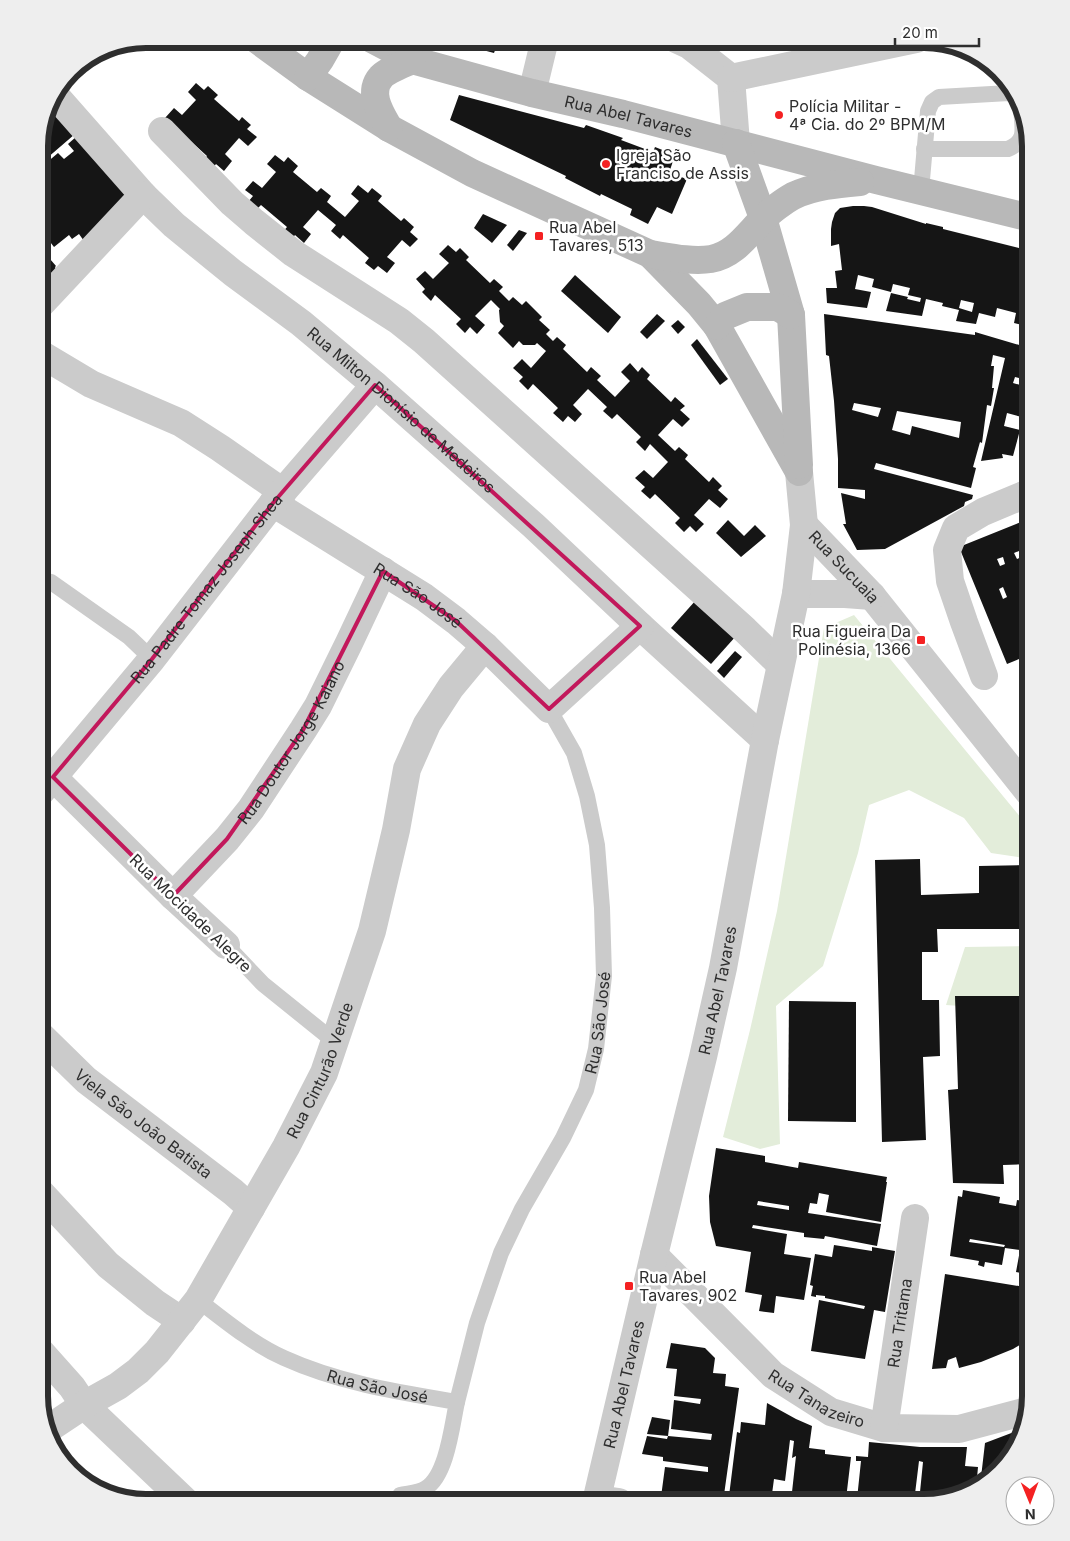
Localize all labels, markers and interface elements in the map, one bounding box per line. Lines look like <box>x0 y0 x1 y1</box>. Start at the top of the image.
scale bar <box>895 15 979 47</box>
text: 20 m <box>902 23 938 42</box>
street label: Rua Abel Tavares <box>563 91 695 142</box>
place label: Polícia Militar - 4ª Cia. do 2º BPM/M <box>789 96 945 134</box>
marker: Polícia Militar - 4ª Cia. do 2º BPM/M <box>773 109 785 121</box>
place label: Igreja São Franciso de Assis <box>616 145 749 183</box>
marker: Igreja São Franciso de Assis <box>600 158 612 170</box>
place label: Rua Abel Tavares, 513 <box>549 217 644 255</box>
marker: Rua Abel Tavares, 513 <box>533 230 545 242</box>
street label: Rua Milton Dionísio de Medeiros <box>303 322 500 497</box>
street label: Rua Padre Tomaz Joseph Shea <box>126 490 287 687</box>
street label: Rua Sucuaia <box>805 526 884 607</box>
street label: Rua São José <box>370 558 467 632</box>
place label: Rua Figueira Da Polinésia, 1366 <box>792 621 911 659</box>
marker: Rua Figueira Da Polinésia, 1366 <box>915 634 927 646</box>
street label: Rua Doutor Jorge Kaiano <box>233 657 349 828</box>
street label: Rua Mocidade Alegre <box>126 850 256 976</box>
street label: Rua Abel Tavares <box>694 924 741 1057</box>
street label: Rua São José <box>580 970 614 1076</box>
street label: Rua Cinturão Verde <box>282 999 357 1142</box>
street label: Viela São João Batista <box>71 1065 216 1183</box>
place label: Rua Abel Tavares, 902 <box>639 1267 737 1305</box>
street label: Rua Tritama <box>883 1277 916 1369</box>
marker: Rua Abel Tavares, 902 <box>623 1280 635 1292</box>
street label: Rua Abel Tavares <box>599 1318 648 1450</box>
street label: Rua São José <box>325 1365 430 1407</box>
street label: Rua Tanazeiro <box>765 1365 867 1432</box>
north arrow <box>1005 1476 1055 1526</box>
text: N <box>1025 1506 1036 1523</box>

